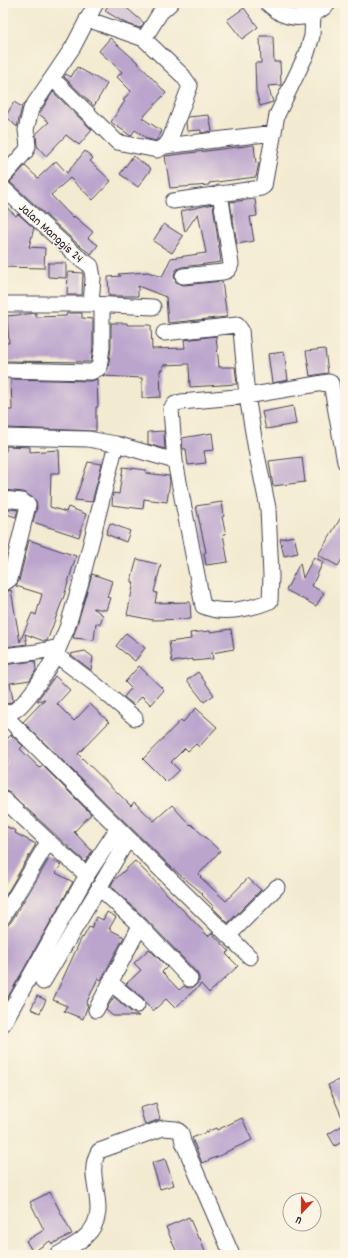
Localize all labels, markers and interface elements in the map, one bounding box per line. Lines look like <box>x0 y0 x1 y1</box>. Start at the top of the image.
street label: Jalan Manggis 24 <box>13 199 87 268</box>
north arrow <box>282 1192 322 1232</box>
text: U <box>294 1211 304 1228</box>

